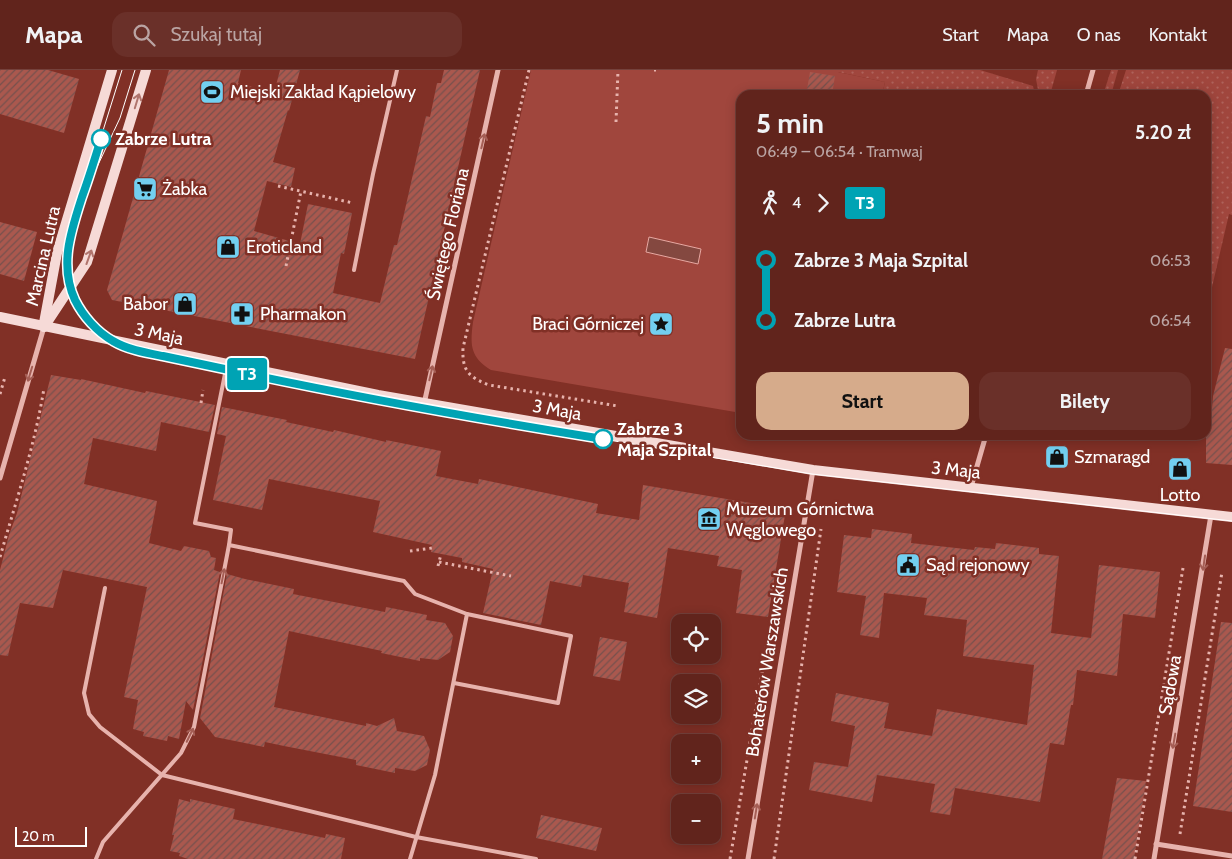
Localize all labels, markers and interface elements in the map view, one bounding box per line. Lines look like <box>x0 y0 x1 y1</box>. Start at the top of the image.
search box <box>112 12 462 57</box>
text: Mapa <box>25 20 82 49</box>
icon: search <box>130 21 158 49</box>
text: Szukaj tutaj <box>170 23 262 46</box>
text: Start <box>942 24 979 46</box>
text: Mapa <box>1007 24 1049 46</box>
text: O nas <box>1077 24 1121 46</box>
text: Kontakt <box>1149 24 1207 46</box>
sports icon: Miejski Zakład Kąpielowy <box>199 79 225 105</box>
place label: Miejski Zakład Kąpielowy <box>230 81 416 103</box>
one-way arrow <box>132 94 142 110</box>
text: 5 min <box>756 106 824 140</box>
text: 5.20 zł <box>1135 121 1191 144</box>
place label: Zabrze Lutra <box>115 128 211 150</box>
marker: Zabrze Lutra <box>91 129 111 149</box>
one-way arrow <box>479 133 488 149</box>
text: 06:49 – 06:54 · Tramwaj <box>756 142 923 161</box>
street label: Świętego Floriana <box>422 165 474 302</box>
supermarket icon: Żabka <box>132 176 158 202</box>
place label: Żabka <box>162 178 207 200</box>
icon: walk <box>756 189 784 217</box>
icon: forward <box>809 189 837 217</box>
text: T3 <box>855 192 875 214</box>
text: 4 <box>792 193 801 212</box>
street label: Marcina Lutra <box>21 204 65 308</box>
shop icon: Eroticland <box>215 234 241 260</box>
place label: Eroticland <box>246 236 322 258</box>
one-way arrow <box>85 249 94 265</box>
text: Zabrze 3 Maja Szpital <box>794 249 968 272</box>
text: 06:53 <box>1150 251 1191 270</box>
shop icon: Babor <box>172 291 198 317</box>
place label: Babor <box>123 293 168 315</box>
pharmacy icon: Pharmakon <box>229 301 255 327</box>
place label: Pharmakon <box>260 303 346 325</box>
text: Zabrze Lutra <box>794 309 896 332</box>
place icon: Braci Górniczej <box>648 311 674 337</box>
text: 06:54 <box>1150 311 1191 330</box>
place label: Braci Górniczej <box>532 313 644 335</box>
street label: 3 Maja <box>133 318 186 350</box>
line badge: T3 <box>224 358 270 390</box>
text: T3 <box>237 363 257 385</box>
one-way arrow <box>24 365 34 381</box>
one-way arrow <box>427 365 436 381</box>
button: Start <box>756 372 969 430</box>
button: Bilety <box>979 372 1191 430</box>
street label: 3 Maja <box>531 395 584 425</box>
place label: Zabrze 3 Maja Szpital <box>617 418 712 461</box>
marker: Zabrze 3 Maja Szpital <box>593 429 613 449</box>
shop icon: Szmaragd <box>1044 444 1070 470</box>
place label: Szmaragd <box>1074 446 1150 468</box>
street label: 3 Maja <box>930 456 982 484</box>
shop icon: Lotto <box>1167 456 1193 482</box>
place label: Lotto <box>1160 484 1200 506</box>
place label: Muzeum Górnictwa Węglowego <box>726 498 874 541</box>
museum icon: Muzeum Górnictwa Węglowego <box>696 506 722 532</box>
public building icon: Sąd rejonowy <box>895 552 921 578</box>
place label: Sąd rejonowy <box>926 554 1030 576</box>
one-way arrow <box>1199 555 1209 571</box>
street label: Bohaterów Warszawskich <box>741 566 793 758</box>
one-way arrow <box>218 569 228 585</box>
map controls <box>671 614 721 844</box>
button: locate <box>671 614 721 664</box>
street label: Sądowa <box>1154 653 1186 717</box>
button: layers <box>671 674 721 724</box>
one-way arrow <box>185 728 195 743</box>
one-way arrow <box>1169 732 1179 748</box>
button: + <box>671 734 721 784</box>
button: − <box>671 794 721 844</box>
one-way arrow <box>751 803 761 819</box>
scale bar <box>15 824 88 847</box>
text: 20 m <box>22 827 55 845</box>

